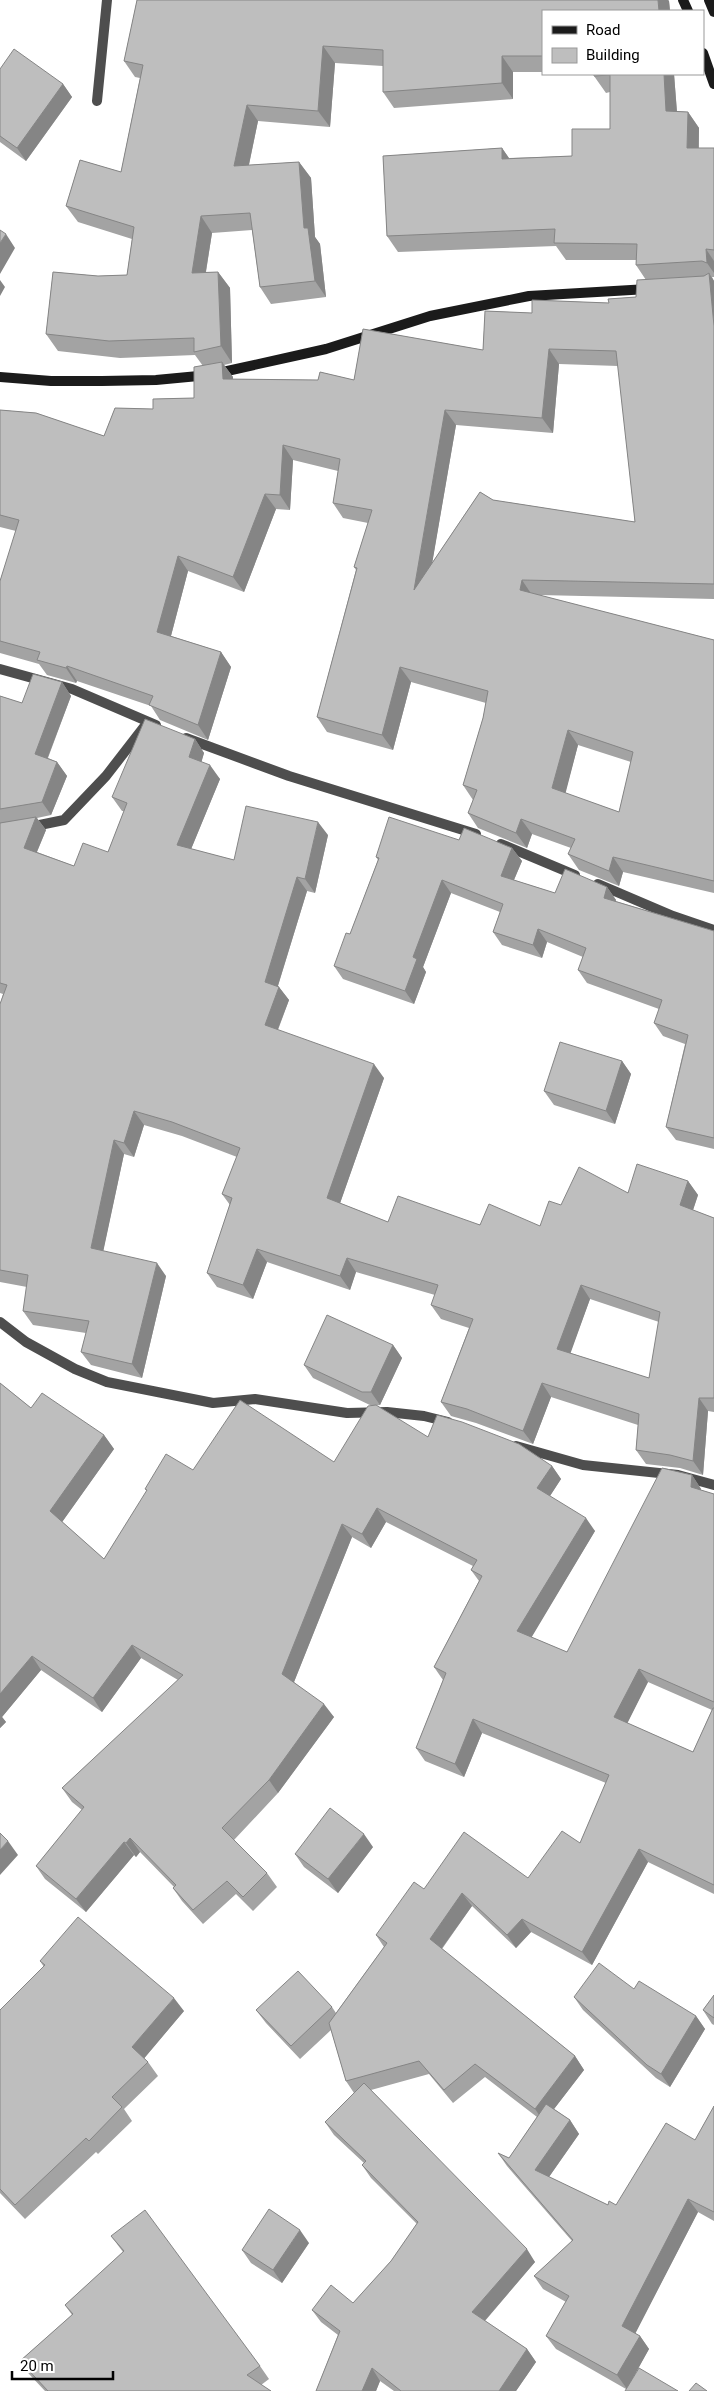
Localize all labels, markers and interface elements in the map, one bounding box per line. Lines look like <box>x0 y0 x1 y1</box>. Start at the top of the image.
legend <box>542 10 704 75</box>
text: Road <box>586 21 620 39</box>
text: Building <box>586 46 640 64</box>
scale bar <box>12 2348 114 2380</box>
text: 20 m <box>20 2357 54 2375</box>

